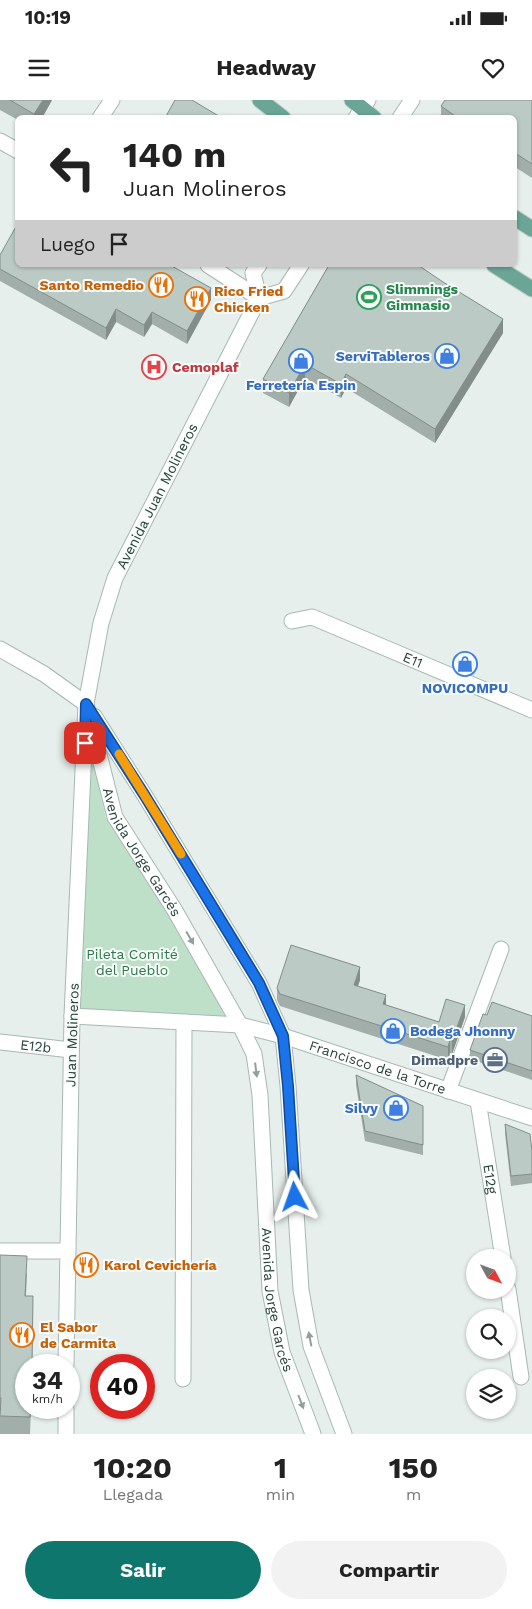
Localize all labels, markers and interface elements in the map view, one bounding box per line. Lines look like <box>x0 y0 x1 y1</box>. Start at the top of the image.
text: 10:19 <box>25 6 71 29</box>
icon: menu <box>25 54 53 82</box>
icon: heart <box>479 54 507 82</box>
text: Headway <box>216 55 316 80</box>
text: 140 m <box>123 134 226 176</box>
icon: left <box>40 135 105 200</box>
text: Juan Molineros <box>123 176 287 201</box>
icon: arrive <box>105 230 133 258</box>
text: Luego <box>40 233 95 256</box>
restaurant icon: Santo Remedio <box>148 272 174 298</box>
place label: Santo Remedio <box>40 277 144 293</box>
place label: Slimmings Gimnasio <box>386 281 459 313</box>
place label: Rico Fried Chicken <box>214 283 283 315</box>
sports icon: Slimmings Gimnasio <box>356 284 382 310</box>
restaurant icon: Rico Fried Chicken <box>184 286 210 312</box>
shop icon: ServiTableros <box>434 343 460 369</box>
shop icon: Ferretería Espin <box>288 348 314 374</box>
place label: ServiTableros <box>336 348 431 364</box>
hospital icon: Cemoplaf <box>141 354 167 380</box>
place label: Cemoplaf <box>172 359 239 375</box>
place label: Ferretería Espin <box>246 377 356 393</box>
street label: Avenida Juan Molineros <box>113 420 201 572</box>
street label: E11 <box>401 648 425 671</box>
shop icon: NOVICOMPU <box>452 651 478 677</box>
place label: NOVICOMPU <box>422 680 508 696</box>
pin <box>64 722 106 764</box>
icon: arrive <box>71 729 99 757</box>
street label: Avenida Jorge Garcés <box>100 786 184 919</box>
one-way arrow <box>186 932 195 945</box>
park label: Pileta Comité del Pueblo <box>86 946 178 978</box>
street label: Juan Molineros <box>62 983 82 1087</box>
shop icon: Bodega Jhonny <box>380 1018 406 1044</box>
place label: Bodega Jhonny <box>410 1023 515 1039</box>
street label: E12b <box>19 1036 52 1056</box>
street label: Francisco de la Torre <box>307 1037 448 1097</box>
office icon: Dimadpre <box>482 1047 508 1073</box>
place label: Dimadpre <box>411 1052 478 1068</box>
one-way arrow <box>253 1062 261 1078</box>
shop icon: Silvy <box>383 1095 409 1121</box>
place label: Silvy <box>345 1100 378 1116</box>
street label: E12g <box>480 1163 501 1196</box>
position arrow <box>268 1170 320 1222</box>
street label: Avenida Jorge Garcés <box>259 1227 297 1374</box>
north arrow <box>466 1249 516 1299</box>
map controls <box>466 1249 516 1419</box>
restaurant icon: Karol Cevichería <box>73 1252 99 1278</box>
place label: Karol Cevichería <box>104 1257 218 1273</box>
button: search <box>466 1309 516 1359</box>
place label: El Sabor de Carmita <box>40 1319 117 1351</box>
restaurant icon: El Sabor de Carmita <box>9 1322 35 1348</box>
one-way arrow <box>305 1330 313 1346</box>
speed limit sign: 40 <box>90 1354 155 1419</box>
text: 34 <box>32 1366 63 1395</box>
button: layers <box>466 1369 516 1419</box>
text: km/h <box>32 1392 63 1406</box>
one-way arrow <box>297 1395 305 1410</box>
text: 10:20 <box>94 1450 172 1485</box>
text: 1 <box>274 1450 287 1485</box>
text: 150 <box>389 1450 438 1485</box>
text: Llegada <box>103 1485 163 1504</box>
text: min <box>266 1485 295 1504</box>
text: m <box>406 1485 421 1504</box>
button: Salir <box>25 1541 261 1599</box>
button: Compartir <box>271 1541 507 1599</box>

